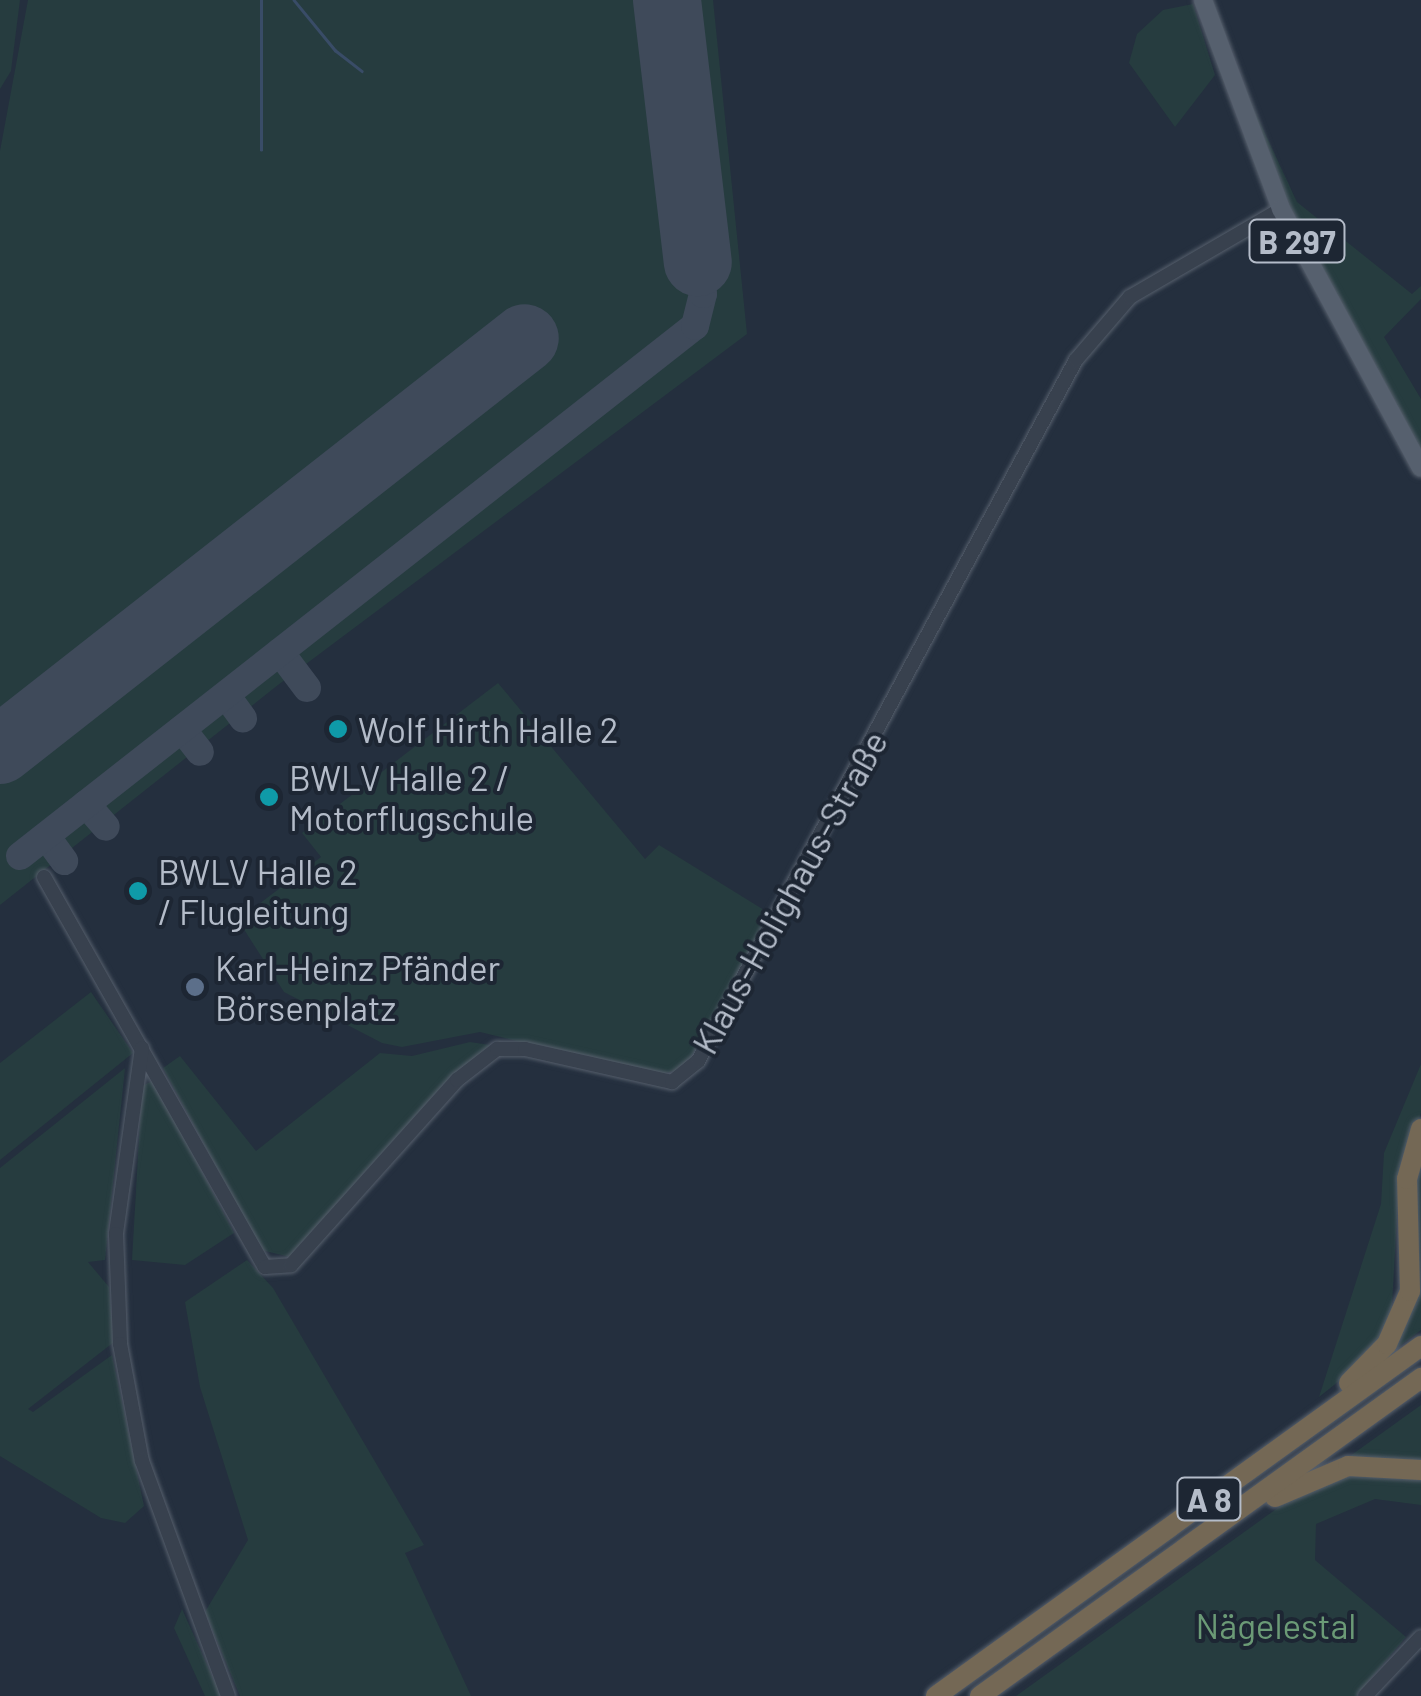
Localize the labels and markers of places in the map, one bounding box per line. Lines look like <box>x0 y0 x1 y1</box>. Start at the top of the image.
place label: Wolf Hirth Halle 2 <box>358 708 619 750</box>
marker: Wolf Hirth Halle 2 <box>327 718 349 740</box>
place label: BWLV Halle 2 / Motorflugschule <box>289 756 534 838</box>
marker: BWLV Halle 2 / Motorflugschule <box>258 786 280 808</box>
place label: BWLV Halle 2 / Flugleitung <box>158 850 358 932</box>
marker: BWLV Halle 2 / Flugleitung <box>127 880 149 902</box>
place label: Karl-Heinz Pfänder Börsenplatz <box>215 946 500 1028</box>
marker: Karl-Heinz Pfänder Börsenplatz <box>184 976 206 998</box>

